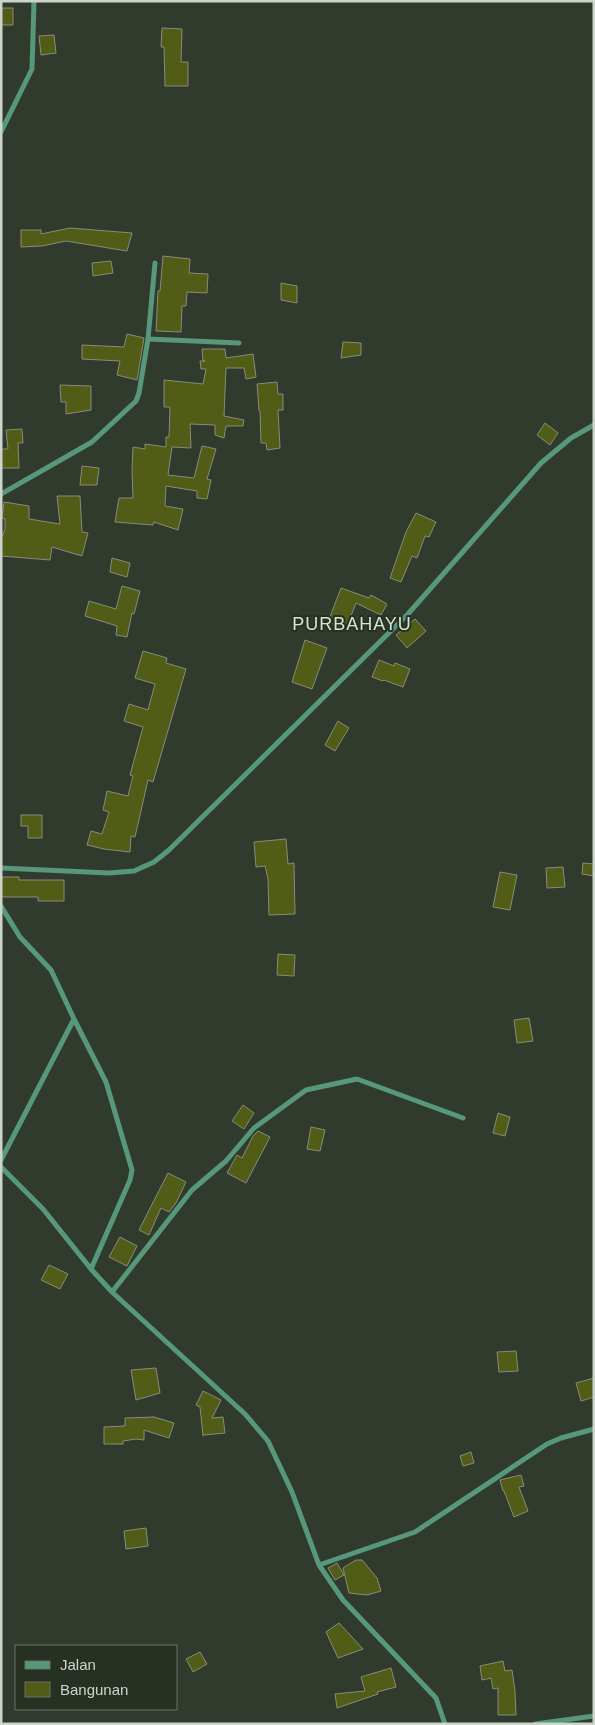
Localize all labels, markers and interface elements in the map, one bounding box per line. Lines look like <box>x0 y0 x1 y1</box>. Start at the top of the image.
district label: PURBAHAYU <box>292 614 412 634</box>
legend <box>15 1645 178 1710</box>
text: Jalan <box>60 1656 96 1673</box>
text: Bangunan <box>60 1681 128 1698</box>

